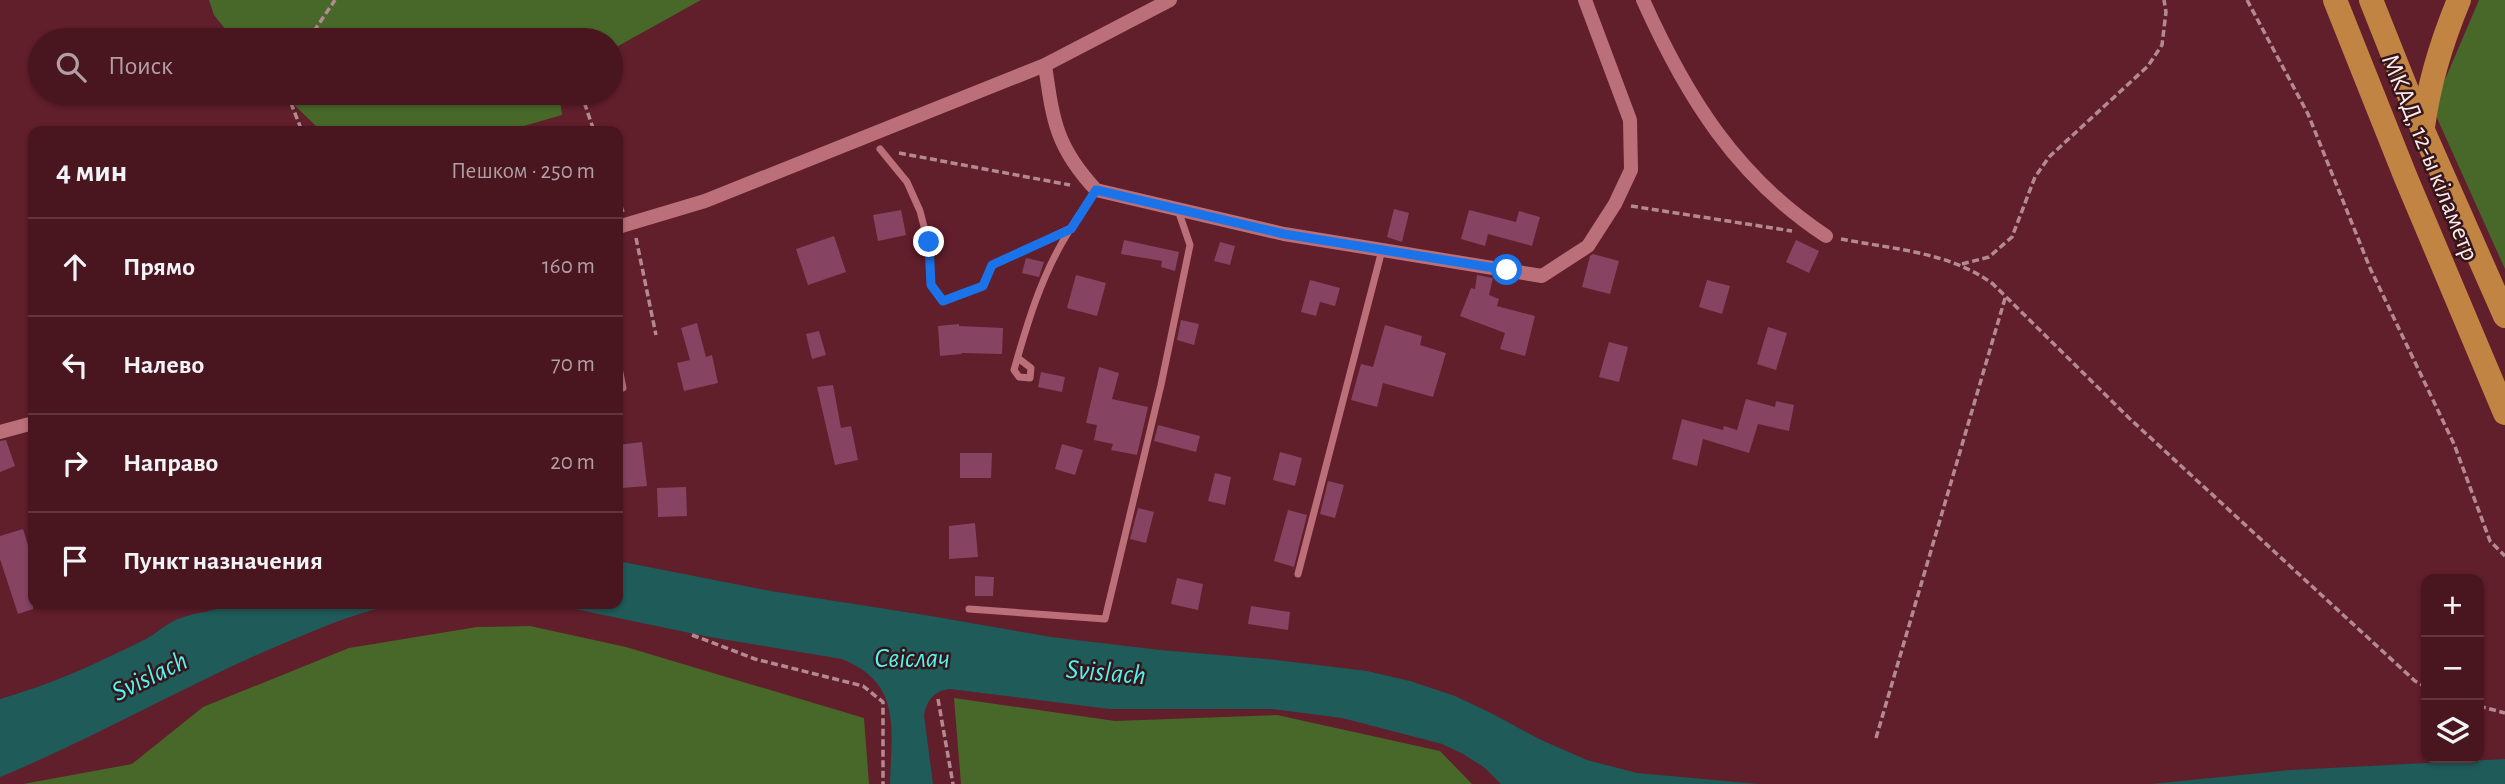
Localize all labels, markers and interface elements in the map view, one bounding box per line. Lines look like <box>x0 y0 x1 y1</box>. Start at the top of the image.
search box <box>28 28 623 105</box>
icon: search <box>52 48 90 86</box>
street label: МКАД, 12-ы кіламетр <box>2377 50 2483 264</box>
text: Поиск <box>108 53 173 79</box>
text: 4 мин <box>56 157 127 187</box>
text: Пешком · 250 m <box>451 160 595 183</box>
route end <box>913 226 944 257</box>
icon: ahead <box>56 248 94 286</box>
text: Прямо <box>123 254 195 280</box>
route start <box>1491 254 1522 285</box>
text: 160 m <box>542 255 595 278</box>
icon: left <box>56 346 94 384</box>
text: Налево <box>123 352 204 378</box>
text: 70 m <box>551 353 595 376</box>
icon: right <box>56 444 94 482</box>
text: Направо <box>123 450 218 476</box>
text: 20 m <box>550 451 595 474</box>
icon: arrive <box>56 542 94 580</box>
text: Пункт назначения <box>123 548 323 574</box>
map controls <box>2421 574 2484 763</box>
button: + <box>2421 574 2484 637</box>
button: − <box>2421 637 2484 700</box>
water label: Свіслач <box>874 645 950 673</box>
water label: Svislach <box>108 647 192 707</box>
water label: Svislach <box>1065 656 1147 690</box>
button: layers <box>2421 700 2484 763</box>

